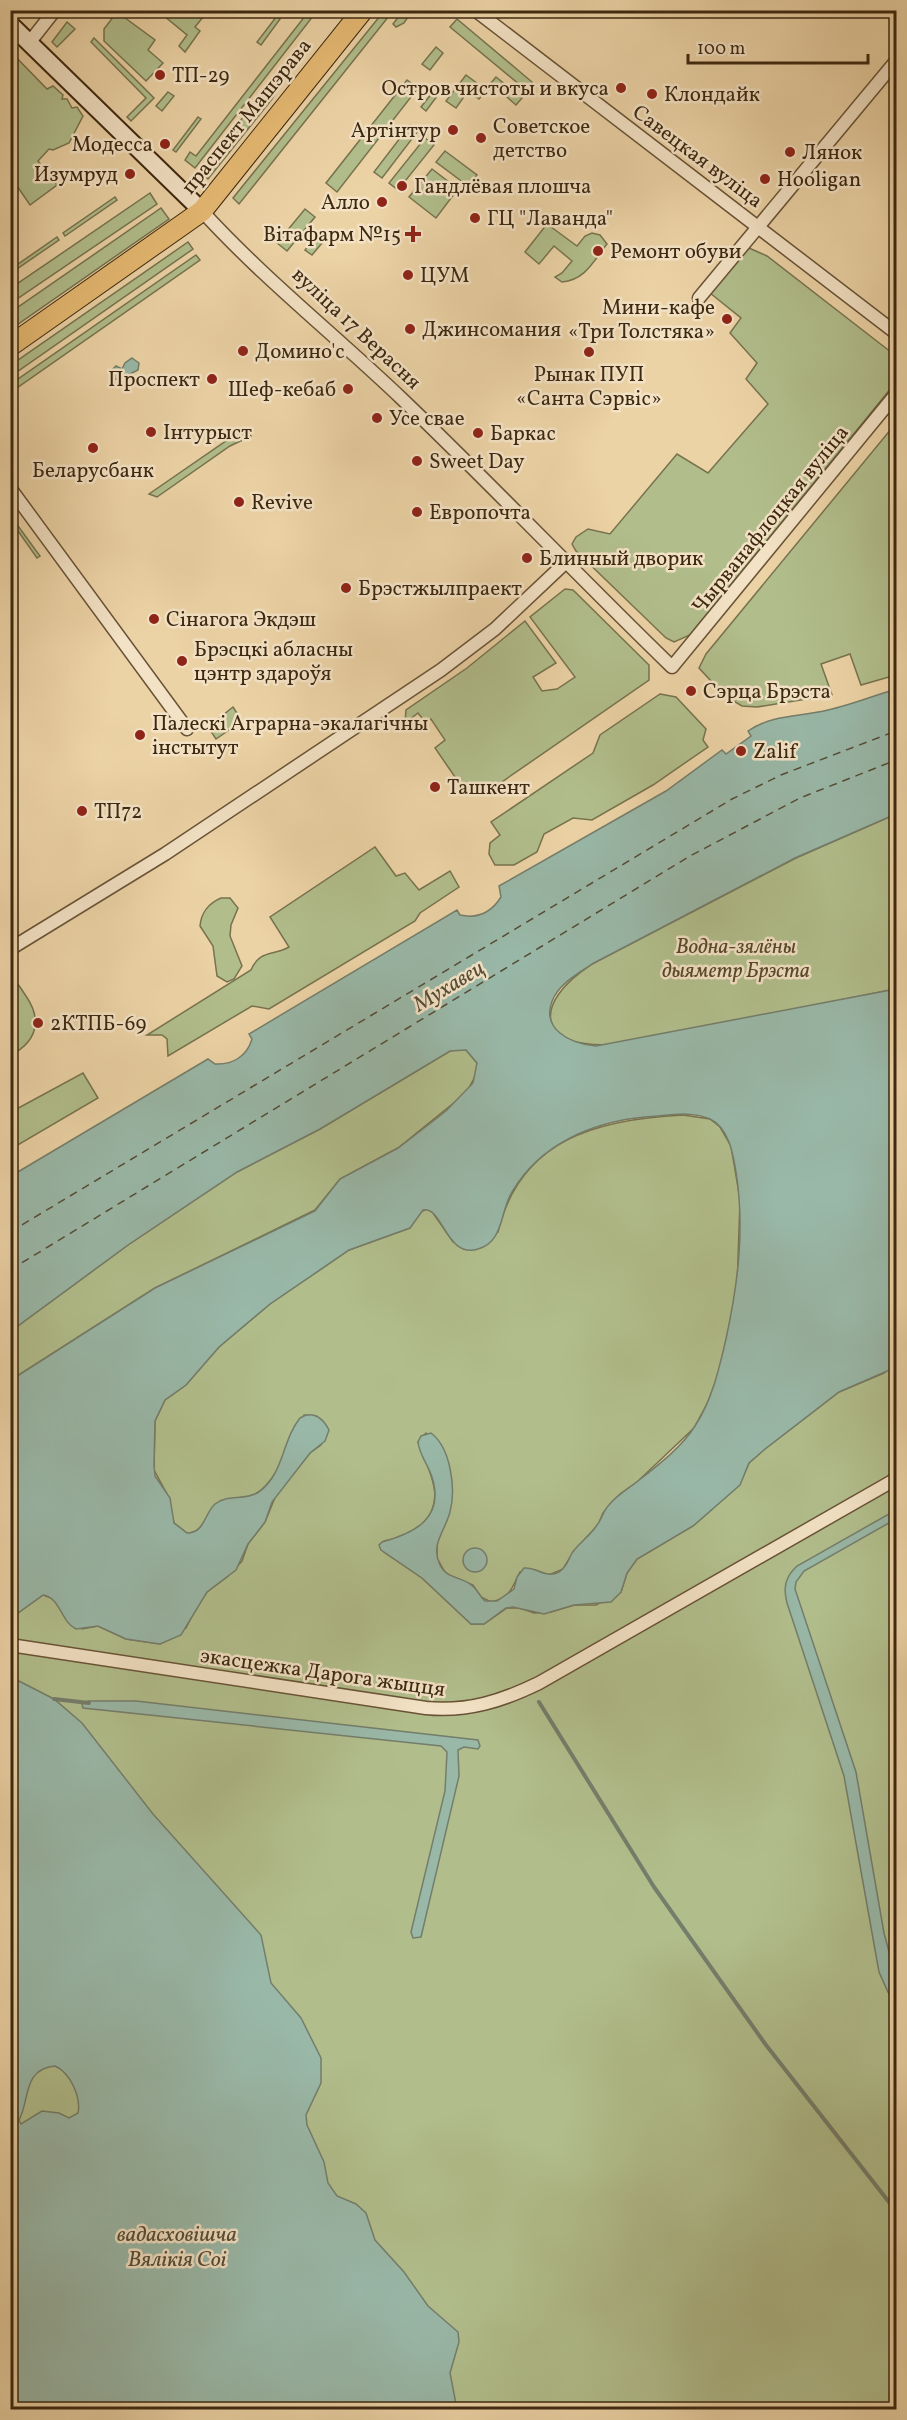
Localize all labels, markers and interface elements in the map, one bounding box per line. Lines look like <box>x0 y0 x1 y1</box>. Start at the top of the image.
scale bar <box>688 27 868 65</box>
street label: праспект Машэрава <box>175 33 319 201</box>
text: 100 m <box>697 37 746 62</box>
place label: ТП-29 <box>172 62 230 91</box>
marker: ТП-29 <box>153 68 167 82</box>
place label: Остров чистоты и вкуса <box>382 75 609 104</box>
marker: Остров чистоты и вкуса <box>614 81 628 95</box>
place label: Клондайк <box>664 81 760 110</box>
marker: Клондайк <box>645 87 659 101</box>
street label: Савецкая вуліца <box>626 99 768 216</box>
place label: Советское детство <box>493 113 590 166</box>
place label: Артінтур <box>351 117 441 146</box>
marker: Артінтур <box>446 123 460 137</box>
place label: Модесса <box>72 131 153 160</box>
marker: Советское детство <box>474 131 488 145</box>
marker: Модесса <box>158 137 172 151</box>
place label: Лянок <box>802 139 862 168</box>
marker: Лянок <box>783 145 797 159</box>
place label: Изумруд <box>34 161 118 190</box>
place label: Hooligan <box>777 166 861 195</box>
marker: Изумруд <box>123 167 137 181</box>
marker: Hooligan <box>758 172 772 186</box>
place label: Гандлёвая плошча <box>414 173 591 202</box>
marker: Гандлёвая плошча <box>395 179 409 193</box>
place label: Алло <box>321 189 370 218</box>
marker: Алло <box>375 195 389 209</box>
place label: ГЦ "Лаванда" <box>487 205 613 234</box>
marker: ГЦ "Лаванда" <box>468 211 482 225</box>
place label: Вітафарм №15 <box>263 221 401 250</box>
marker: Вітафарм №15 <box>406 227 420 241</box>
place label: Ремонт обуви <box>610 238 742 267</box>
marker: Ремонт обуви <box>591 244 605 258</box>
street label: вуліца 17 Верасня <box>285 261 427 397</box>
place label: ЦУМ <box>420 262 469 291</box>
marker: ЦУМ <box>401 268 415 282</box>
place label: Мини-кафе «Три Толстяка» <box>568 294 715 347</box>
marker: Мини-кафе «Три Толстяка» <box>720 312 734 326</box>
place label: Джинсомания <box>422 316 561 345</box>
marker: Джинсомания <box>403 322 417 336</box>
place label: Домино'c <box>255 338 345 367</box>
marker: Домино'c <box>236 344 250 358</box>
marker: Рынак ПУП «Санта Сэрвіс» <box>582 345 596 359</box>
place label: Рынак ПУП «Санта Сэрвіс» <box>516 361 662 414</box>
place label: Проспект <box>108 366 200 395</box>
marker: Проспект <box>205 372 219 386</box>
place label: Шеф-кебаб <box>228 376 336 405</box>
marker: Шеф-кебаб <box>341 382 355 396</box>
place label: Усе свае <box>389 405 465 434</box>
marker: Усе свае <box>370 411 384 425</box>
place label: Інтурыст <box>163 419 252 448</box>
place label: Баркас <box>490 420 556 449</box>
street label: Чырванафлоцкая вуліца <box>686 420 856 620</box>
marker: Інтурыст <box>144 425 158 439</box>
marker: Баркас <box>471 426 485 440</box>
marker: Беларусбанк <box>86 441 100 455</box>
place label: Sweet Day <box>429 448 525 477</box>
marker: Sweet Day <box>410 454 424 468</box>
place label: Беларусбанк <box>32 457 154 486</box>
place label: Revive <box>251 489 313 518</box>
marker: Revive <box>232 495 246 509</box>
place label: Европочта <box>429 499 531 528</box>
marker: Европочта <box>410 505 424 519</box>
place label: Блинный дворик <box>539 545 703 574</box>
marker: Блинный дворик <box>520 551 534 565</box>
place label: Брэстжылпраект <box>358 575 522 604</box>
marker: Брэстжылпраект <box>339 581 353 595</box>
place label: Сінагога Экдэш <box>166 606 316 635</box>
marker: Сінагога Экдэш <box>147 612 161 626</box>
place label: Брэсцкі абласны цэнтр здароўя <box>194 636 353 689</box>
marker: Брэсцкі абласны цэнтр здароўя <box>175 654 189 668</box>
place label: Сэрца Брэста <box>703 678 831 707</box>
marker: Сэрца Брэста <box>684 684 698 698</box>
place label: Палескі Аграрна-экалагічны інстытут <box>152 710 428 763</box>
marker: Палескі Аграрна-экалагічны інстытут <box>133 728 147 742</box>
place label: Zalif <box>753 738 798 767</box>
marker: Zalif <box>734 744 748 758</box>
place label: Ташкент <box>447 774 530 803</box>
marker: Ташкент <box>428 780 442 794</box>
place label: ТП72 <box>94 798 142 827</box>
marker: ТП72 <box>75 804 89 818</box>
park label: Водна-зялёны дыяметр Брэста <box>662 933 810 986</box>
water label: Мухавец <box>407 954 491 1021</box>
place label: 2КТПБ-69 <box>50 1010 146 1039</box>
marker: 2КТПБ-69 <box>31 1016 45 1030</box>
street label: экасцежка Дарога жыцця <box>199 1642 447 1705</box>
water label: вадасховішча Вялікія Соі <box>117 2220 237 2276</box>

